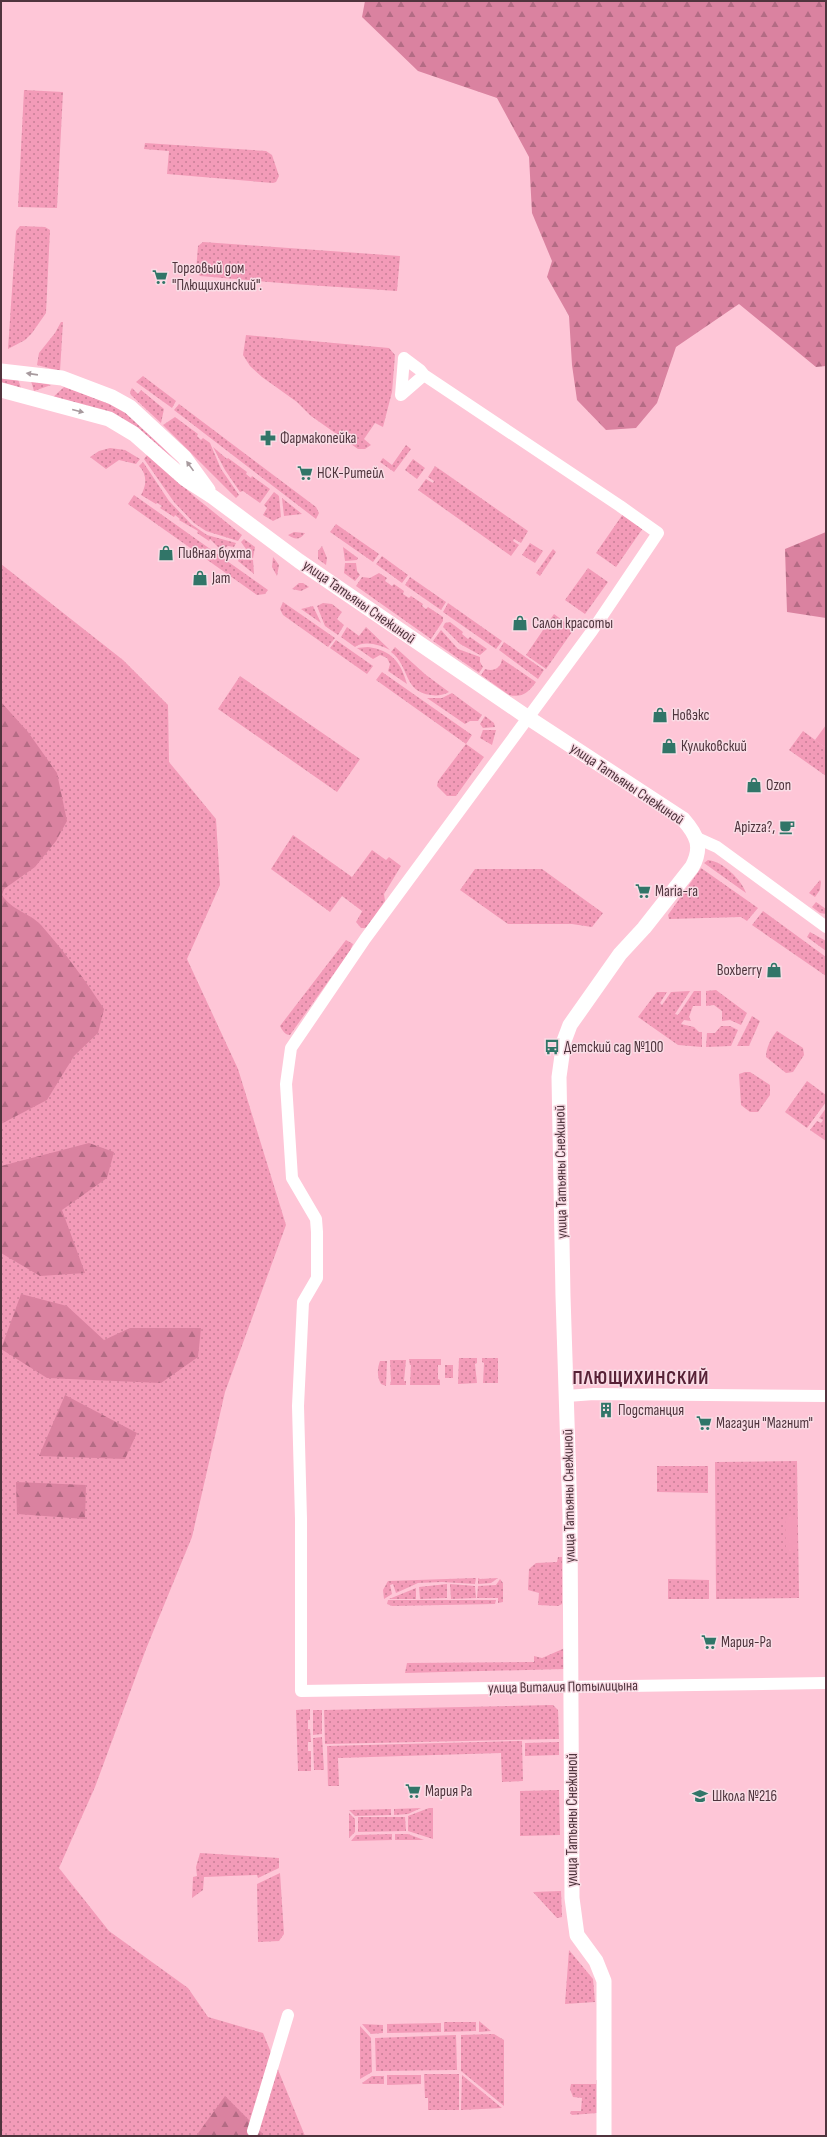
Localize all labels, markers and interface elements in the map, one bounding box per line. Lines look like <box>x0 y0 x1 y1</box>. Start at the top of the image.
place label: Торговый дом "Плющихинский". <box>172 259 262 295</box>
supermarket icon: Торговый дом "Плющихинский". <box>151 268 169 286</box>
one-way arrow <box>26 371 38 377</box>
one-way arrow <box>71 409 84 415</box>
pharmacy icon: Фармакопейка <box>259 429 277 447</box>
place label: Фармакопейка <box>280 429 357 448</box>
one-way arrow <box>186 460 194 471</box>
supermarket icon: НСК-Ритейл <box>296 464 314 482</box>
place label: НСК-Ритейл <box>317 464 384 483</box>
shop icon: Пивная бухта <box>157 544 175 562</box>
place label: Пивная бухта <box>178 544 252 563</box>
street label: улица Татьяны Снежиной <box>299 556 419 648</box>
shop icon: Jam <box>191 569 209 587</box>
place label: Jam <box>211 569 230 588</box>
shop icon: Салон красоты <box>511 614 529 632</box>
place label: Салон красоты <box>532 614 613 633</box>
shop icon: Новэкс <box>651 706 669 724</box>
place label: Новэкс <box>672 706 710 725</box>
shop icon: Куликовский <box>660 737 678 755</box>
place label: Куликовский <box>681 737 747 756</box>
street label: улица Татьяны Снежиной <box>566 739 688 829</box>
shop icon: Ozon <box>745 776 763 794</box>
place label: Ozon <box>766 776 791 795</box>
place label: Apizza?, <box>733 818 775 837</box>
cafe icon: Apizza?, <box>778 818 796 836</box>
supermarket icon: Maria-ra <box>634 882 652 900</box>
place label: Maria-ra <box>655 882 698 901</box>
place label: Boxberry <box>717 961 762 980</box>
shop icon: Boxberry <box>765 961 783 979</box>
bus stop icon: Детский сад №100 <box>543 1038 561 1056</box>
place label: Детский сад №100 <box>564 1038 664 1057</box>
street label: улица Татьяны Снежиной <box>550 1105 572 1239</box>
district label: ПЛЮЩИХИНСКИЙ <box>573 1367 709 1390</box>
building icon: Подстанция <box>597 1401 615 1419</box>
place label: Подстанция <box>618 1401 684 1420</box>
supermarket icon: Магазин "Магнит" <box>695 1414 713 1432</box>
place label: Магазин "Магнит" <box>716 1414 813 1433</box>
street label: улица Татьяны Снежиной <box>558 1429 580 1563</box>
supermarket icon: Мария-Ра <box>700 1633 718 1651</box>
place label: Мария-Ра <box>721 1633 772 1652</box>
street label: улица Виталия Потылицына <box>488 1676 638 1698</box>
street label: улица Татьяны Снежиной <box>563 1753 582 1887</box>
supermarket icon: Мария Ра <box>404 1782 422 1800</box>
place label: Мария Ра <box>425 1782 473 1801</box>
school or university icon: Школа №216 <box>691 1787 709 1805</box>
place label: Школа №216 <box>712 1787 777 1806</box>

